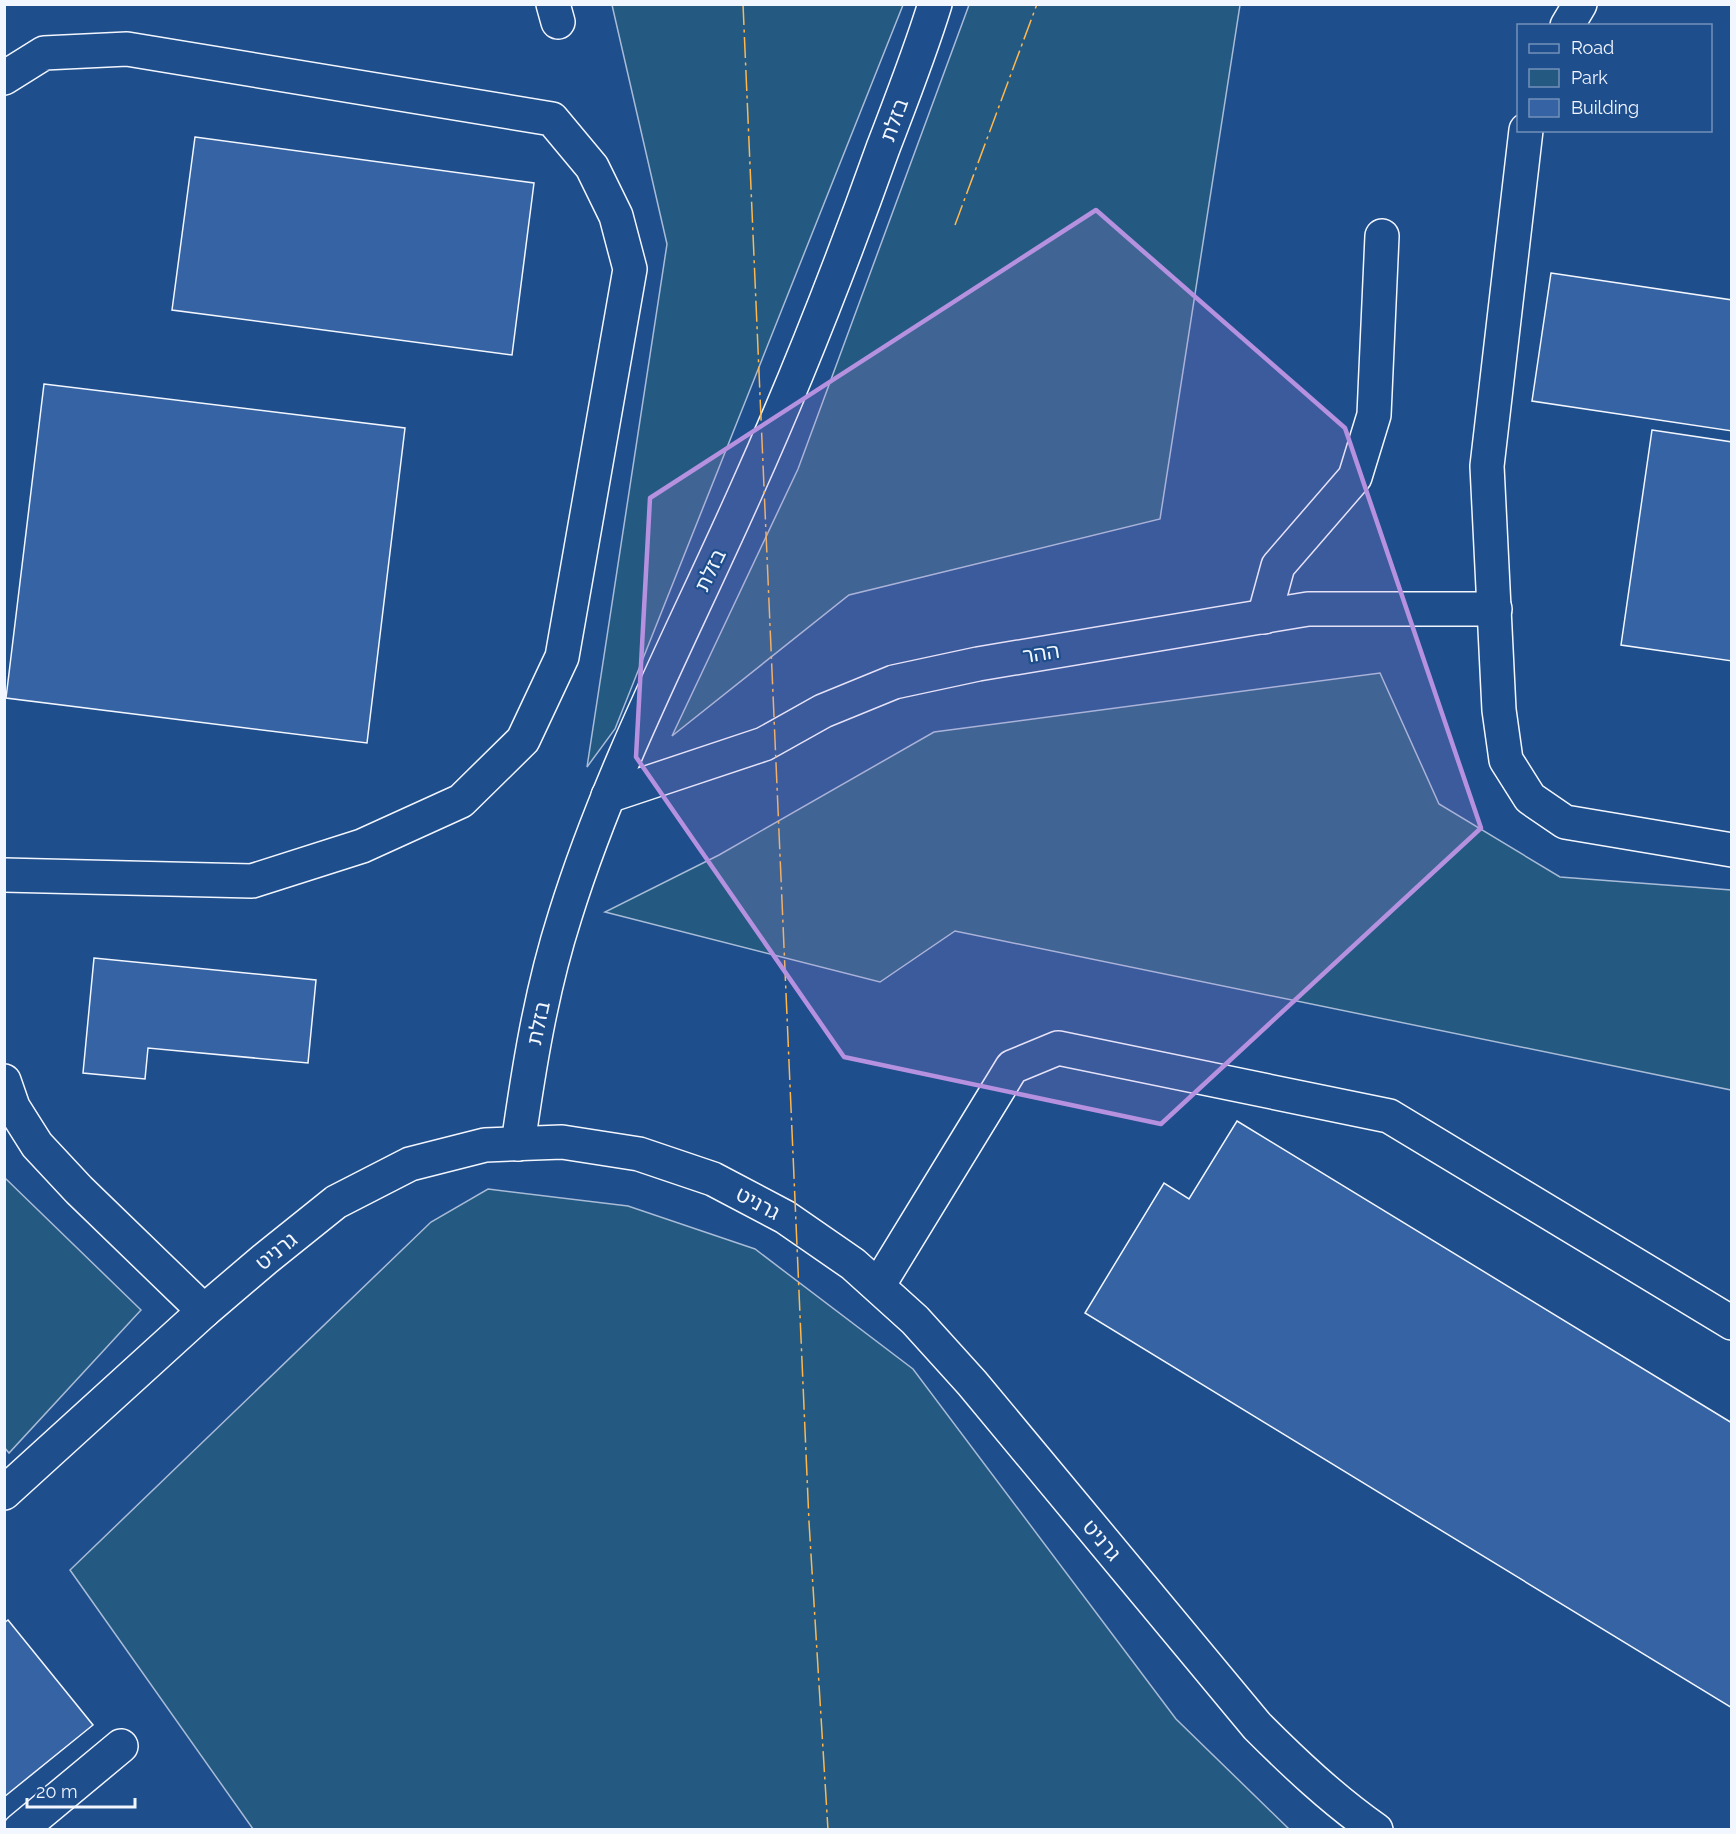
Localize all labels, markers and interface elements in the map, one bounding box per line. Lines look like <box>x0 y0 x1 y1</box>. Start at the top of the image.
legend <box>1517 24 1712 132</box>
text: Road <box>1571 37 1614 58</box>
text: Park <box>1571 67 1608 88</box>
street label: בזלת <box>875 95 913 145</box>
text: Building <box>1571 97 1639 118</box>
street label: בזלת <box>689 545 731 595</box>
street label: ההר <box>1021 638 1061 668</box>
street label: בזלת <box>521 999 555 1047</box>
street label: גרניט <box>732 1181 784 1225</box>
street label: גרניט <box>250 1227 302 1275</box>
street label: גרניט <box>1078 1514 1126 1566</box>
scale bar <box>27 1771 135 1809</box>
text: 20 m <box>36 1781 78 1802</box>

